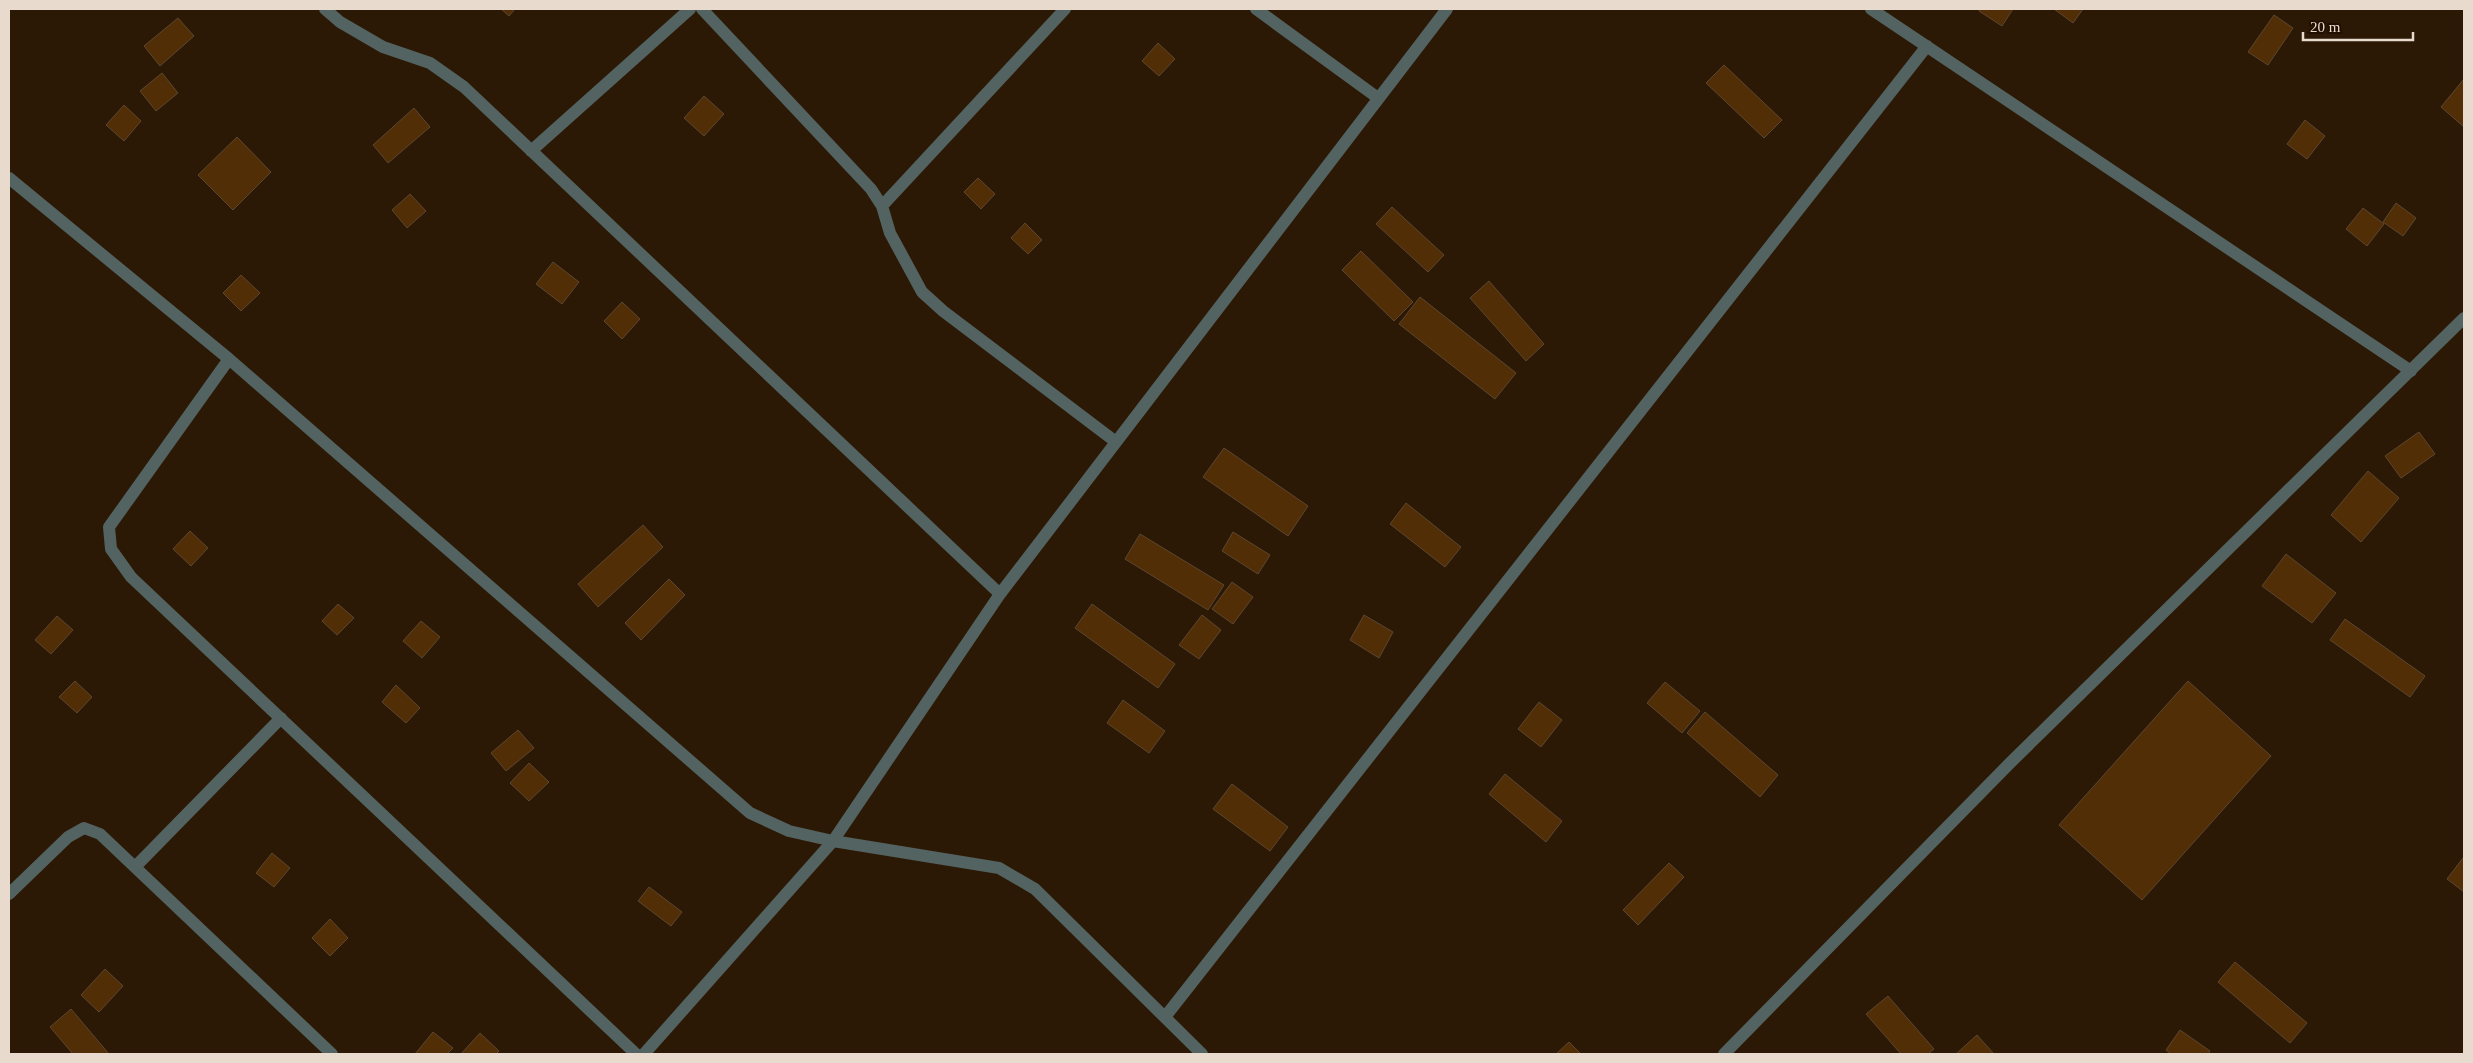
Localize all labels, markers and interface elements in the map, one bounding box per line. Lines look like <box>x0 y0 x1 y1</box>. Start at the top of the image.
scale bar <box>2303 10 2413 42</box>
text: 20 m <box>2310 19 2341 35</box>

